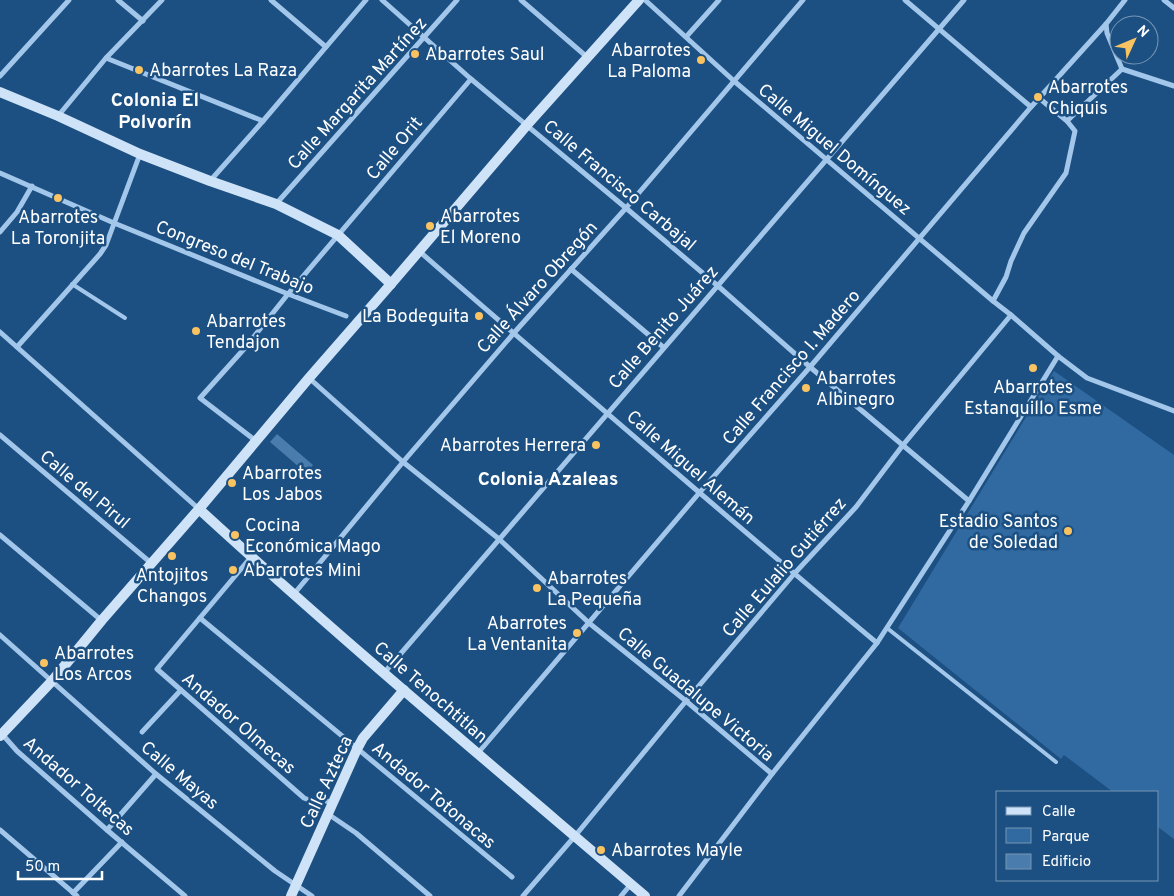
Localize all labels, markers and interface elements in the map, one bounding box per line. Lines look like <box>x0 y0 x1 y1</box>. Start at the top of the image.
street label: Calle Margarita Martínez <box>283 13 433 175</box>
north arrow <box>1109 15 1159 65</box>
text: N <box>1133 22 1152 42</box>
place label: Abarrotes La Paloma <box>607 40 691 84</box>
place label: Abarrotes Saul <box>425 44 545 67</box>
marker: Abarrotes Saul <box>409 48 421 60</box>
marker: Abarrotes La Paloma <box>695 54 707 66</box>
place label: Abarrotes La Raza <box>149 60 297 83</box>
marker: Abarrotes La Raza <box>133 64 145 76</box>
place label: Abarrotes Chiquis <box>1048 77 1128 121</box>
street label: Calle Miguel Domínguez <box>753 79 915 221</box>
district label: Colonia El Polvorín <box>111 89 199 135</box>
marker: Abarrotes Chiquis <box>1032 91 1044 103</box>
street label: Calle Orit <box>362 112 428 185</box>
street label: Calle Francisco Carbajal <box>538 115 700 257</box>
marker: Abarrotes La Toronjita <box>52 192 64 204</box>
place label: Abarrotes El Moreno <box>440 206 521 250</box>
place label: Abarrotes La Toronjita <box>11 207 105 251</box>
street label: Congreso del Trabajo <box>152 216 317 301</box>
street label: Calle Álvaro Obregón <box>471 216 604 359</box>
marker: Abarrotes El Moreno <box>424 220 436 232</box>
street label: Calle Benito Juárez <box>604 261 724 395</box>
street label: Calle Francisco I. Madero <box>718 285 866 451</box>
place label: La Bodeguita <box>362 306 469 329</box>
marker: La Bodeguita <box>473 310 485 322</box>
place label: Abarrotes Tendajon <box>206 311 286 355</box>
marker: Abarrotes Tendajon <box>190 325 202 337</box>
marker: Abarrotes Estanquillo Esme <box>1027 362 1039 374</box>
place label: Abarrotes Albinegro <box>816 368 896 412</box>
place label: Abarrotes Estanquillo Esme <box>964 377 1102 421</box>
marker: Abarrotes Albinegro <box>800 382 812 394</box>
street label: Calle Miguel Alemán <box>621 406 759 530</box>
place label: Abarrotes Herrera <box>440 435 586 458</box>
marker: Abarrotes Herrera <box>590 439 602 451</box>
street label: Calle del Pirul <box>34 446 134 535</box>
place label: Abarrotes Los Jabos <box>242 463 323 507</box>
district label: Colonia Azaleas <box>478 468 618 492</box>
marker: Abarrotes Los Jabos <box>226 477 238 489</box>
street label: Calle Eulalio Gutiérrez <box>718 493 852 643</box>
place label: Estadio Santos de Soledad <box>939 511 1058 555</box>
place label: Cocina Económica Mago <box>245 515 381 559</box>
marker: Estadio Santos de Soledad <box>1062 525 1074 537</box>
marker: Cocina Económica Mago <box>229 529 241 541</box>
marker: Antojitos Changos <box>166 550 178 562</box>
place label: Abarrotes Mini <box>243 560 361 583</box>
marker: Abarrotes Mini <box>227 564 239 576</box>
place label: Antojitos Changos <box>136 565 208 609</box>
place label: Abarrotes La Pequeña <box>547 568 642 612</box>
marker: Abarrotes La Pequeña <box>531 582 543 594</box>
place label: Abarrotes La Ventanita <box>467 613 567 657</box>
street label: Calle Guadalupe Victoria <box>612 623 778 768</box>
marker: Abarrotes La Ventanita <box>571 627 583 639</box>
street label: Calle Tenochtitlan <box>368 637 492 749</box>
place label: Abarrotes Los Arcos <box>54 643 134 687</box>
marker: Abarrotes Los Arcos <box>38 657 50 669</box>
street label: Andador Olmecas <box>176 668 300 780</box>
street label: Calle Azteca <box>296 732 359 833</box>
street label: Andador Toltecas <box>18 733 138 842</box>
street label: Calle Mayas <box>135 737 223 815</box>
street label: Andador Totonacas <box>366 737 500 855</box>
legend <box>996 791 1159 881</box>
text: Calle <box>1042 803 1076 822</box>
text: Parque <box>1042 828 1090 847</box>
place label: Abarrotes Mayle <box>611 840 743 863</box>
marker: Abarrotes Mayle <box>595 844 607 856</box>
scale bar <box>18 848 101 880</box>
text: Edificio <box>1042 853 1091 872</box>
text: 50 m <box>25 858 60 877</box>

